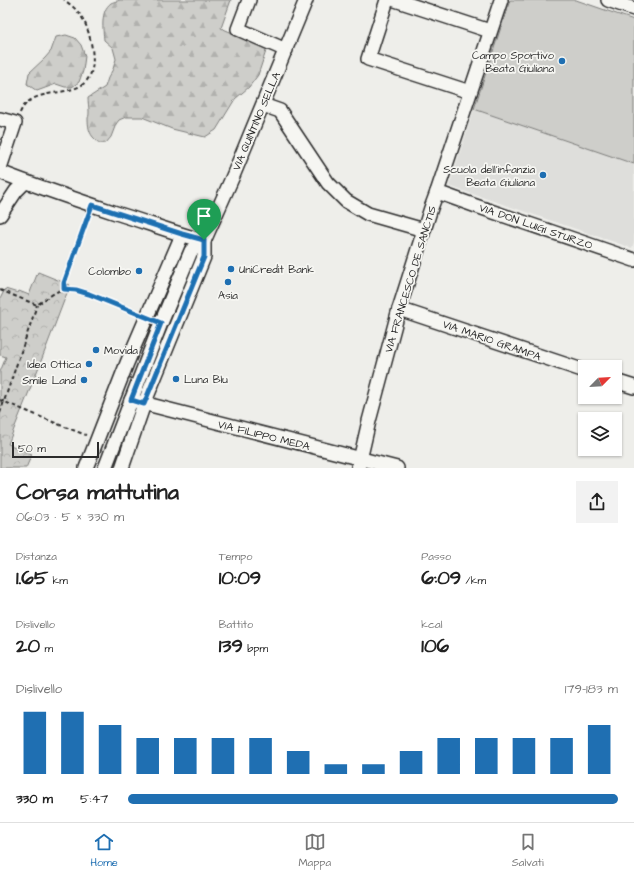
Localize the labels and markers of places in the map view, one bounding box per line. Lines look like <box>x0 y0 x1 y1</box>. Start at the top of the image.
place label: Campo Sportivo Beata Giuliana <box>472 48 555 76</box>
marker: Campo Sportivo Beata Giuliana <box>557 56 567 66</box>
place label: Scuola dell'infanzia Beata Giuliana <box>443 162 535 190</box>
marker: Scuola dell'infanzia Beata Giuliana <box>538 170 548 180</box>
pin <box>187 199 221 240</box>
place label: UniCredit Bank <box>239 262 314 277</box>
place label: Colombo <box>88 264 132 279</box>
marker: UniCredit Bank <box>226 264 236 274</box>
marker: Colombo <box>134 266 144 276</box>
marker: Asia <box>223 277 233 287</box>
place label: Asia <box>218 288 238 303</box>
place label: Movida <box>104 343 138 358</box>
marker: Movida <box>91 345 101 355</box>
place label: Idea Ottica <box>27 357 81 372</box>
marker: Idea Ottica <box>84 359 94 369</box>
place label: Luna Blu <box>184 372 228 387</box>
place label: Smile Land <box>22 373 76 388</box>
marker: Luna Blu <box>171 374 181 384</box>
marker: Smile Land <box>79 375 89 385</box>

